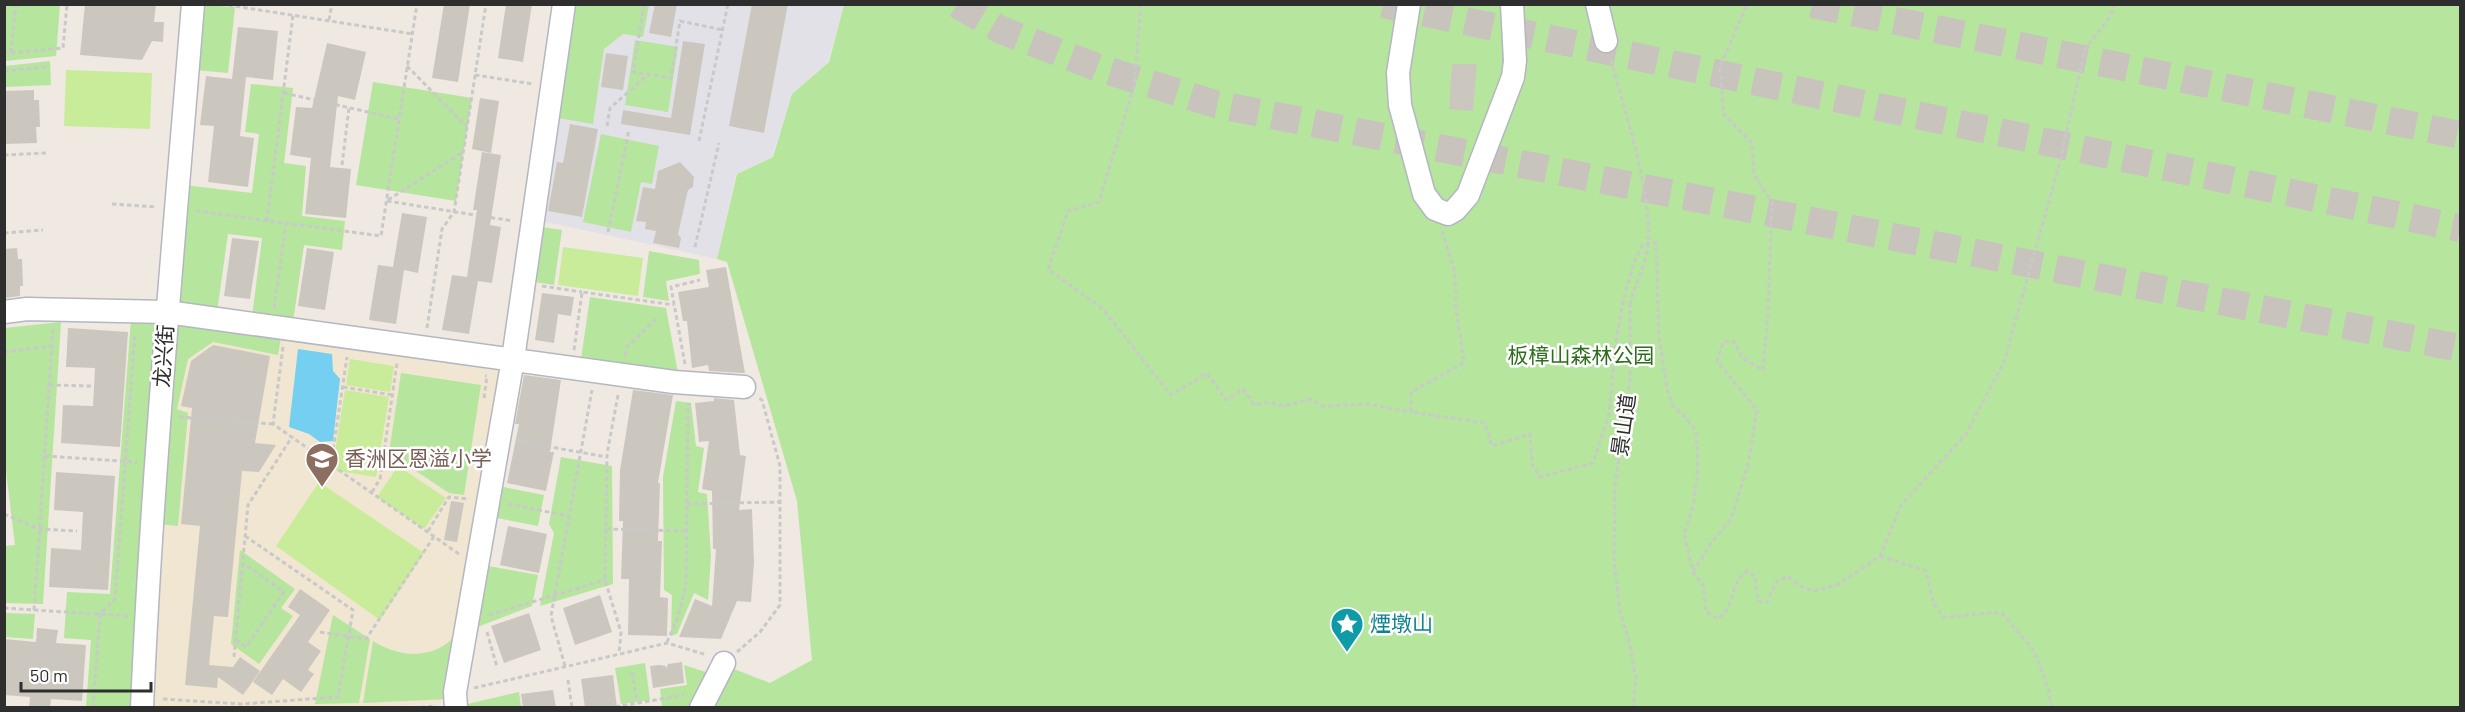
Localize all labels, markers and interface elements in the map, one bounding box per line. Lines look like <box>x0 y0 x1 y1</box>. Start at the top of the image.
street label: 龙兴街 <box>148 324 177 388</box>
park label: 板樟山森林公园 <box>1508 342 1655 367</box>
street label: 景山道 <box>1606 392 1639 458</box>
school or university icon: 香洲区恩溢小学 <box>304 441 340 488</box>
place label: 香洲区恩溢小学 <box>345 445 492 470</box>
place icon: 煙墩山 <box>1329 606 1365 653</box>
place label: 煙墩山 <box>1370 610 1433 635</box>
scale bar <box>21 655 152 693</box>
text: 50 m <box>30 664 68 686</box>

